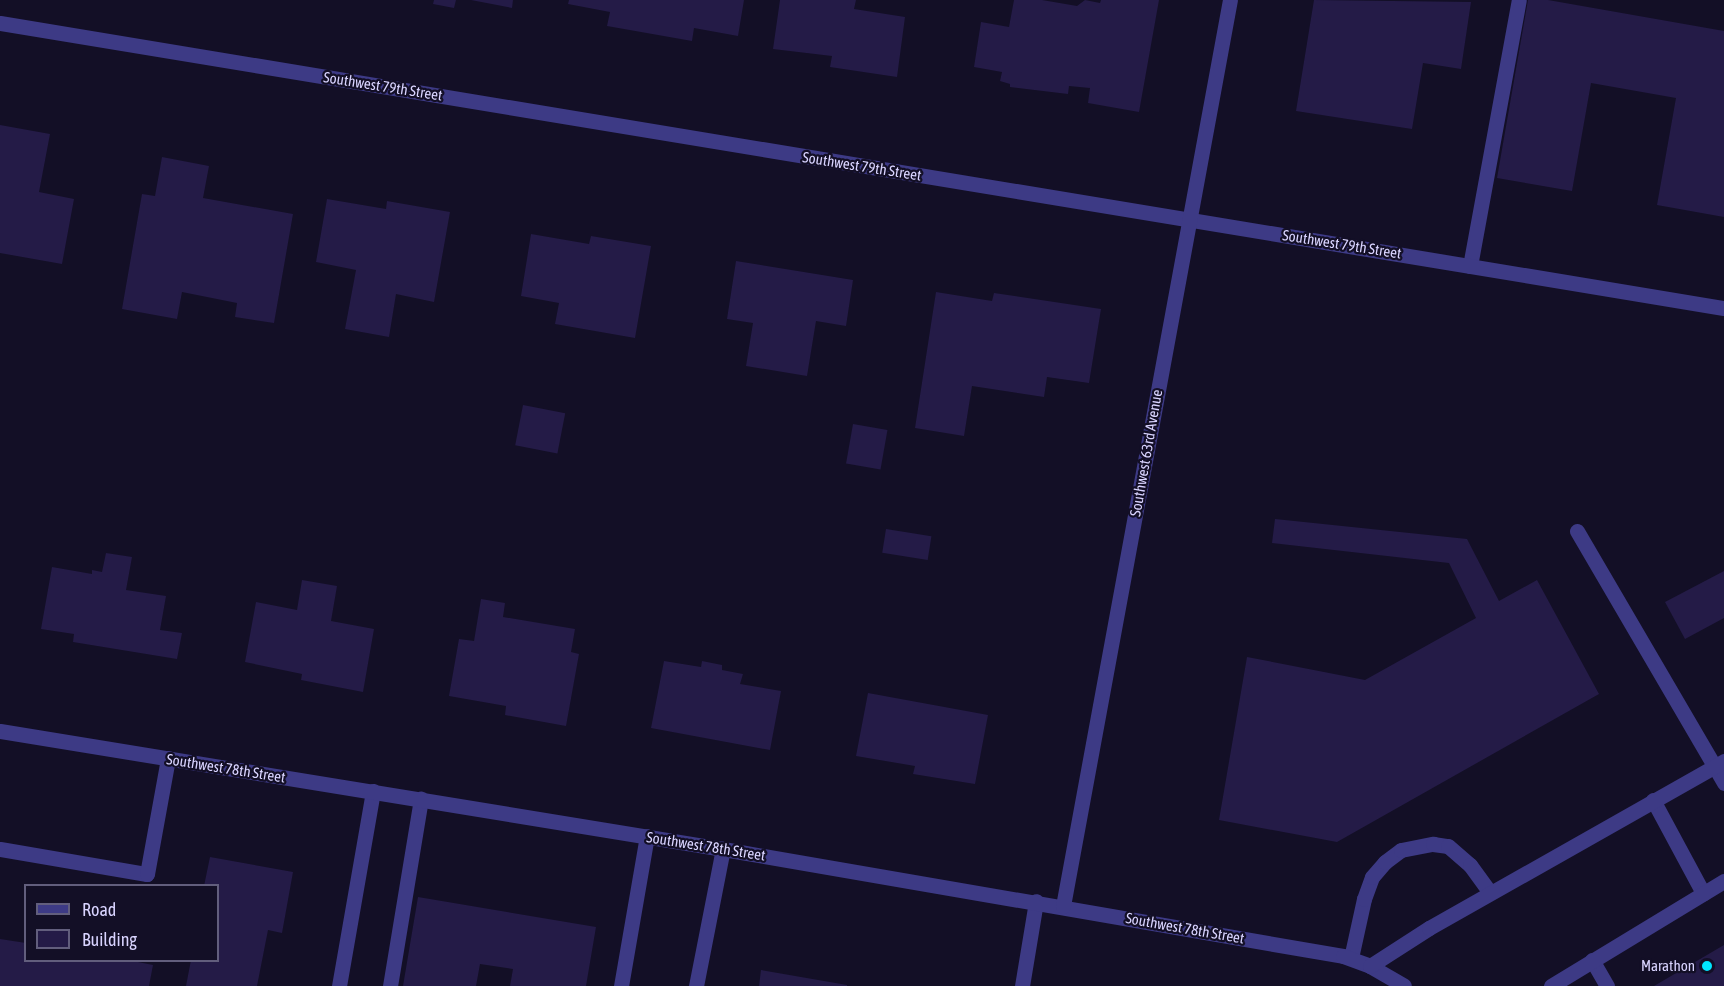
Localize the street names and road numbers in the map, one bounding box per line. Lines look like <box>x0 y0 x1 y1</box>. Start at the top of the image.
street label: Southwest 79th Street <box>322 68 444 104</box>
street label: Southwest 79th Street <box>801 148 923 184</box>
street label: Southwest 79th Street <box>1281 226 1403 262</box>
street label: Southwest 63rd Avenue <box>1126 388 1166 518</box>
street label: Southwest 78th Street <box>165 750 287 786</box>
street label: Southwest 78th Street <box>645 828 767 864</box>
street label: Southwest 78th Street <box>1124 909 1246 947</box>

